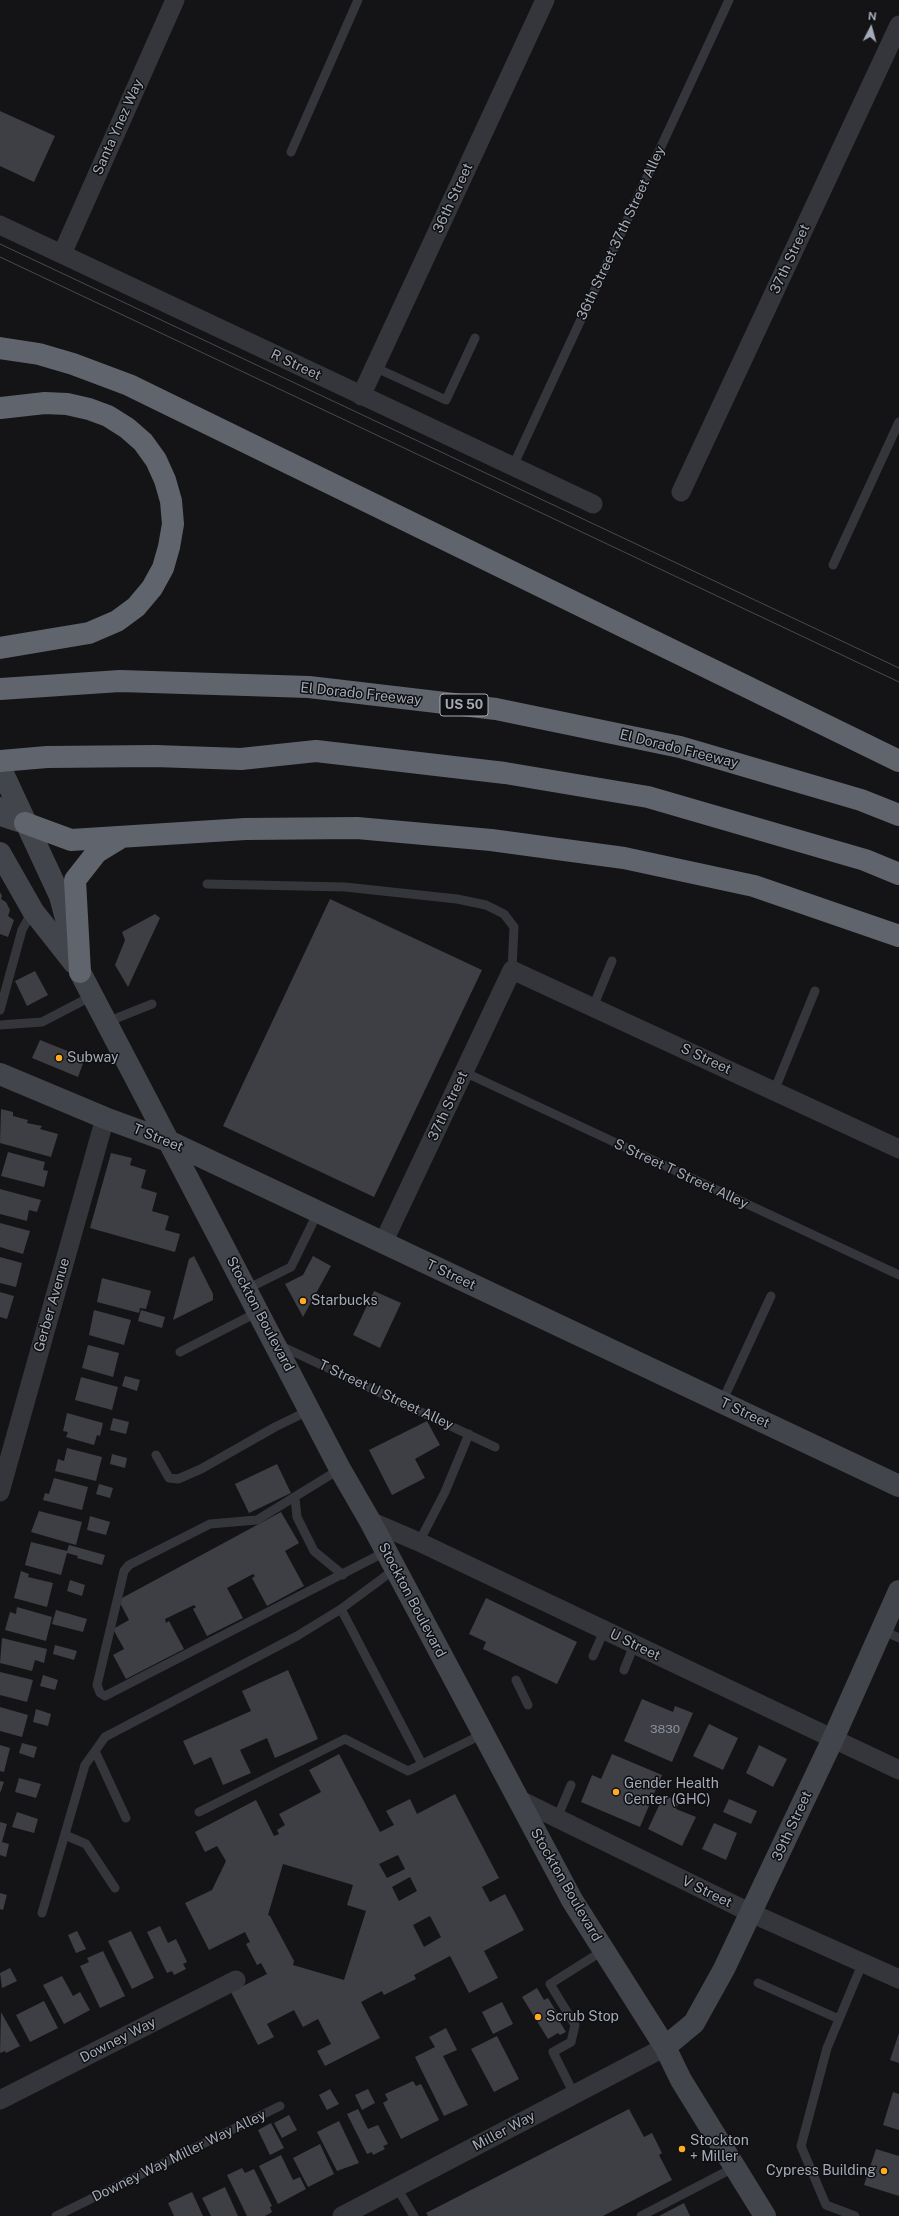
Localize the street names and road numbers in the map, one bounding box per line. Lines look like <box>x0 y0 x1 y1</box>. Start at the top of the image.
street label: Santa Ynez Way <box>89 76 147 178</box>
street label: 36th Street 37th Street Alley <box>573 143 669 323</box>
street label: 36th Street <box>429 160 477 236</box>
street label: 37th Street <box>767 222 813 296</box>
street label: R Street <box>268 346 324 384</box>
street label: El Dorado Freeway <box>300 679 422 709</box>
road number: US 50 <box>440 694 488 716</box>
street label: El Dorado Freeway <box>618 726 740 772</box>
street label: S Street <box>678 1040 734 1078</box>
street label: 37th Street <box>425 1069 471 1143</box>
street label: T Street <box>130 1120 186 1156</box>
street label: S Street T Street Alley <box>611 1135 751 1213</box>
street label: Stockton Boulevard <box>223 1254 297 1374</box>
street label: Gerber Avenue <box>31 1256 73 1354</box>
street label: T Street <box>424 1256 478 1294</box>
street label: T Street U Street Alley <box>316 1356 456 1434</box>
street label: T Street <box>718 1394 772 1432</box>
street label: Stockton Boulevard <box>375 1540 449 1660</box>
street label: U Street <box>607 1626 663 1664</box>
street label: 39th Street <box>768 1788 816 1864</box>
street label: Stockton Boulevard <box>527 1826 605 1944</box>
street label: V Street <box>679 1873 735 1911</box>
street label: Downey Way <box>77 2014 159 2066</box>
street label: Downey Way Miller Way Alley <box>89 2106 269 2206</box>
street label: Miller Way <box>470 2108 538 2154</box>

